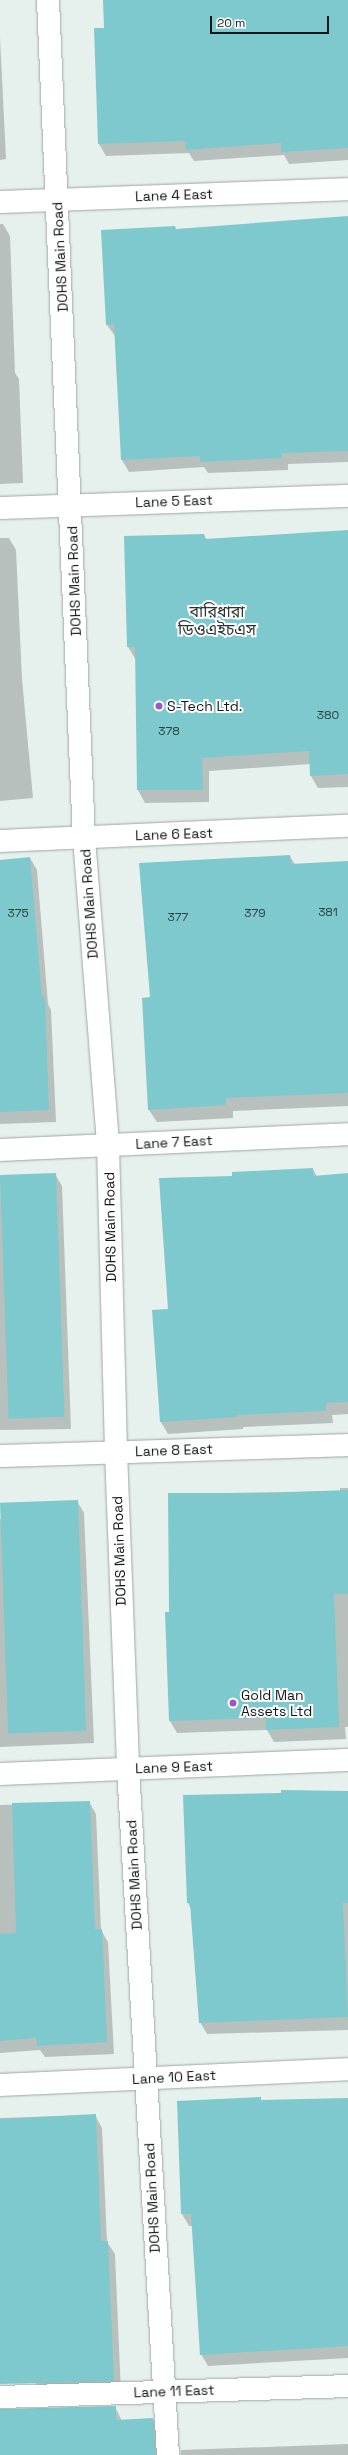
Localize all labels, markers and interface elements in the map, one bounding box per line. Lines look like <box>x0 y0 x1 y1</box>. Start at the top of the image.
scale bar <box>212 8 331 34</box>
text: 20 m <box>217 15 245 31</box>
street label: Lane 4 East <box>135 185 213 205</box>
street label: DOHS Main Road <box>49 202 71 312</box>
street label: Lane 5 East <box>135 491 213 511</box>
street label: DOHS Main Road <box>64 526 84 636</box>
district label: বারিধারা ডিওএইচএস <box>178 602 256 640</box>
place label: S-Tech Ltd. <box>167 698 242 714</box>
marker: S-Tech Ltd. <box>154 701 164 711</box>
house number: 380 <box>317 709 339 723</box>
house number: 378 <box>158 725 180 739</box>
street label: Lane 6 East <box>135 824 213 844</box>
street label: DOHS Main Road <box>77 848 101 960</box>
house number: 381 <box>318 906 338 920</box>
house number: 375 <box>7 907 29 921</box>
house number: 379 <box>244 907 266 921</box>
house number: 377 <box>168 911 188 925</box>
street label: Lane 7 East <box>135 1132 213 1152</box>
street label: DOHS Main Road <box>101 1172 119 1282</box>
street label: Lane 8 East <box>135 1440 213 1460</box>
street label: DOHS Main Road <box>109 1496 129 1606</box>
place label: Gold Man Assets Ltd <box>241 1687 312 1720</box>
marker: Gold Man Assets Ltd <box>228 1698 238 1708</box>
street label: Lane 9 East <box>135 1757 213 1777</box>
street label: DOHS Main Road <box>123 1820 145 1930</box>
street label: Lane 10 East <box>132 2066 216 2088</box>
street label: DOHS Main Road <box>141 2143 163 2253</box>
street label: Lane 11 East <box>133 2381 215 2401</box>

